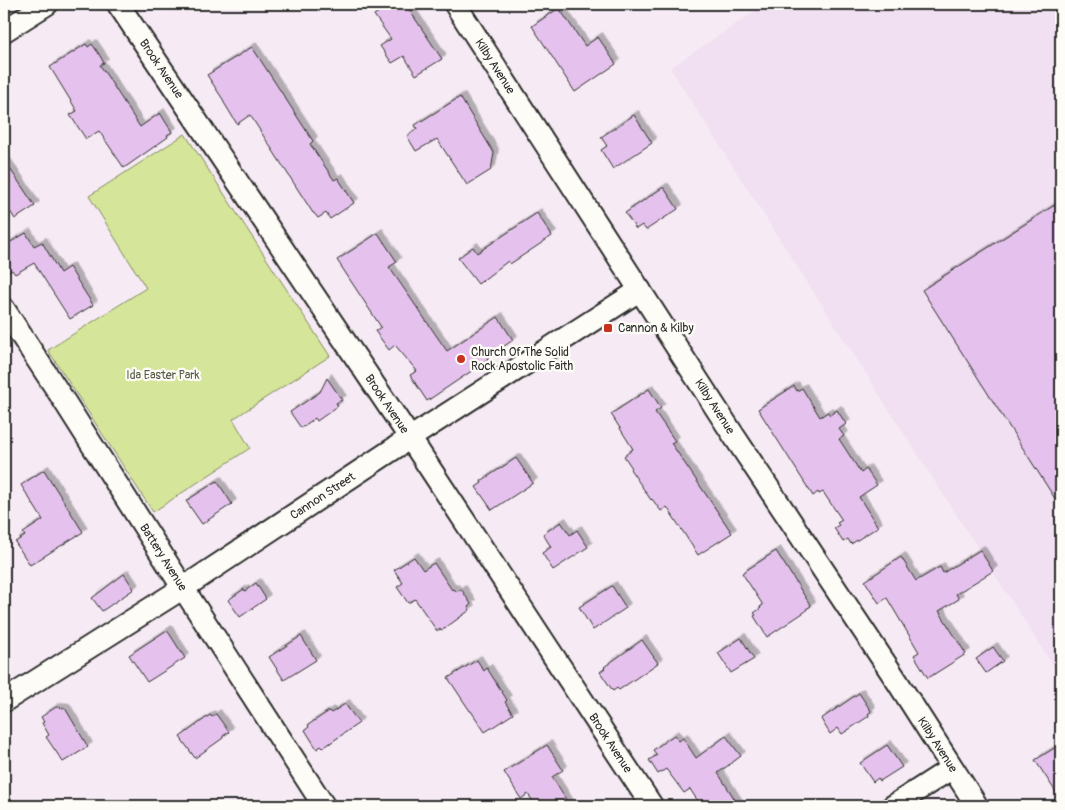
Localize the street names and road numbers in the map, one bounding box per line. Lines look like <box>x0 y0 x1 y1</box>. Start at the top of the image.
street label: Brook Avenue <box>136 36 187 101</box>
street label: Kilby Avenue <box>472 36 519 97</box>
street label: Brook Avenue <box>362 371 412 437</box>
street label: Kilby Avenue <box>692 376 738 437</box>
street label: Cannon Street <box>287 469 358 523</box>
street label: Battery Avenue <box>137 521 190 594</box>
street label: Brook Avenue <box>585 710 636 776</box>
street label: Kilby Avenue <box>914 714 961 775</box>

